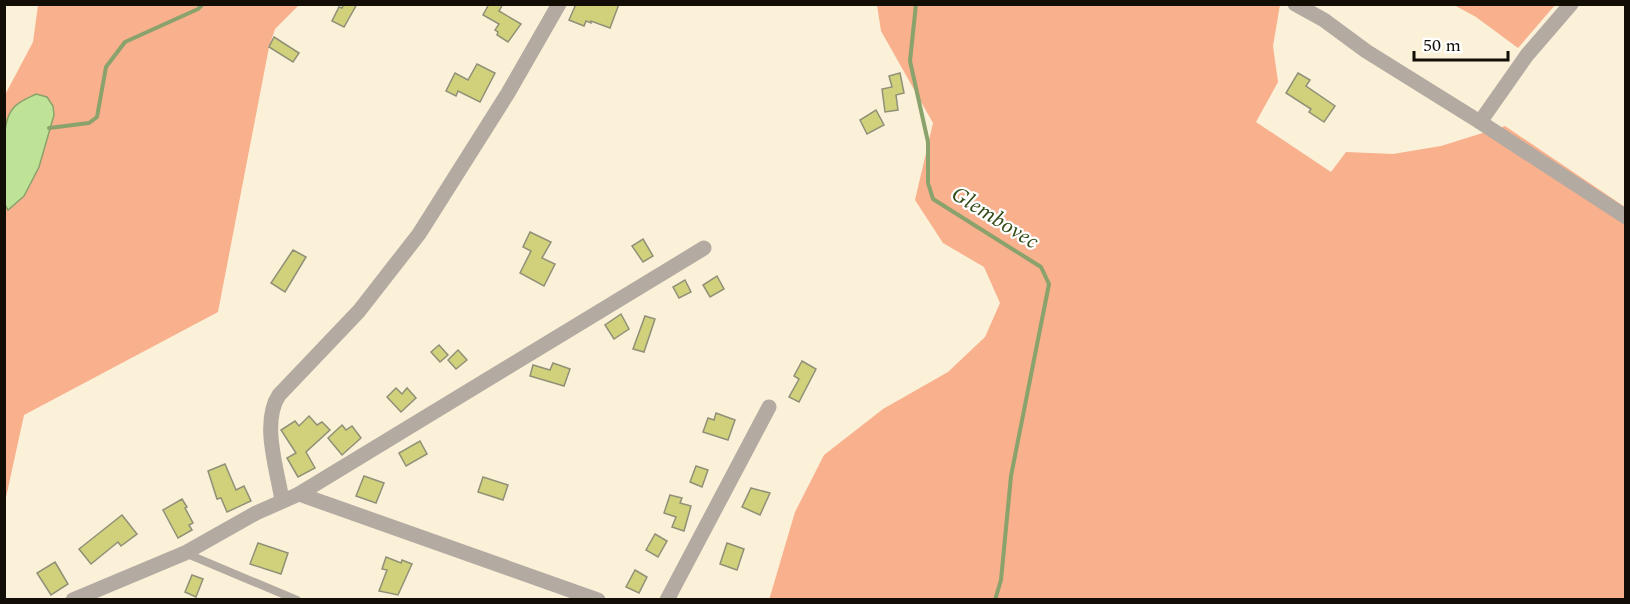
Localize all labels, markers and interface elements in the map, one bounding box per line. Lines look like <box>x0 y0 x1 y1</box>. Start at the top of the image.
scale bar <box>1414 24 1508 62</box>
text: 50 m <box>1423 32 1461 59</box>
water label: Glembovec <box>945 178 1045 258</box>

